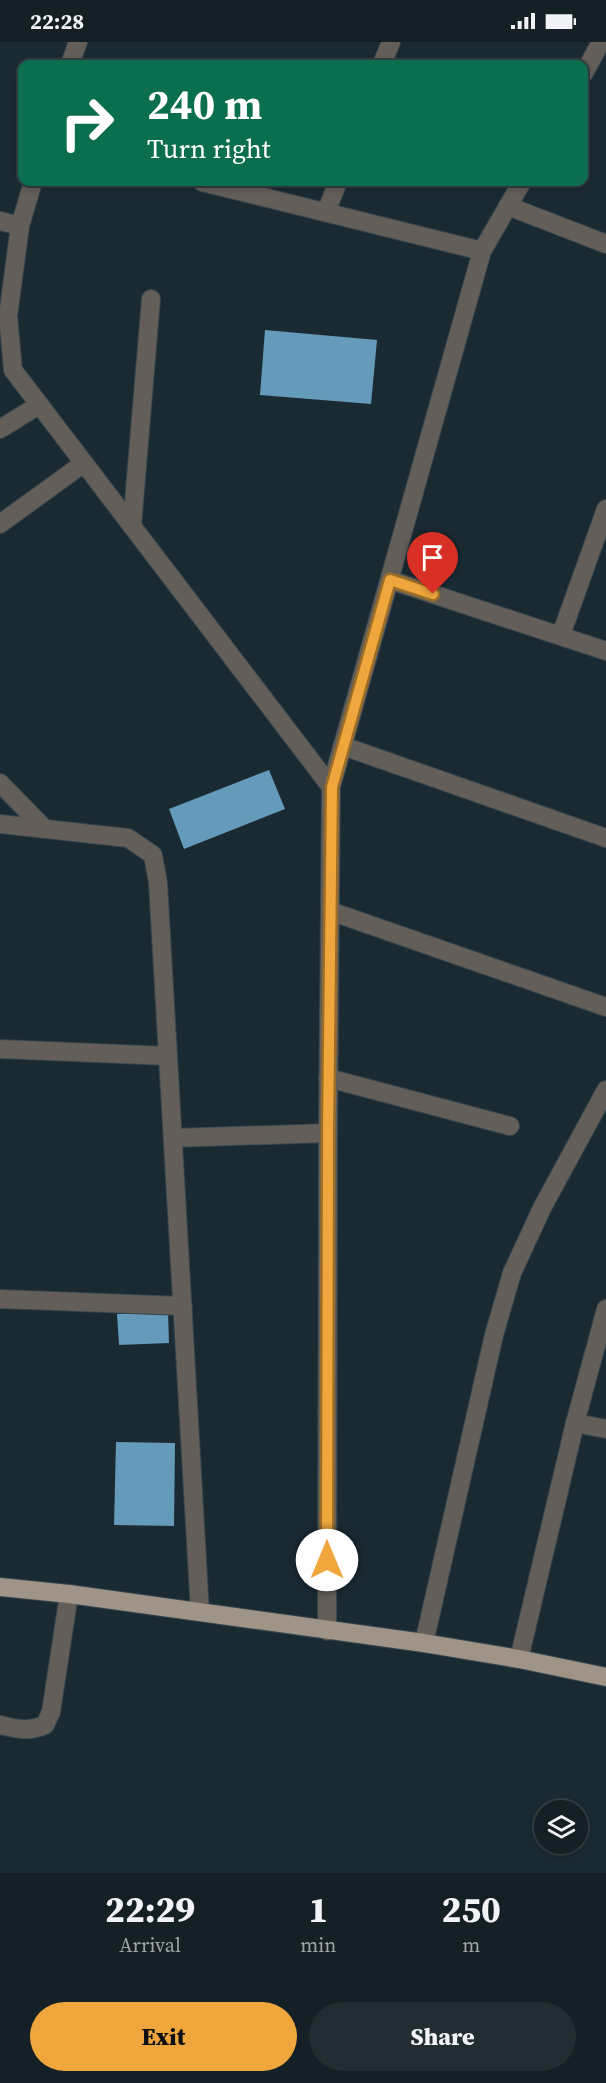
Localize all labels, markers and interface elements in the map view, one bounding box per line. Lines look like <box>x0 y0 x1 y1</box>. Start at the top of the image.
text: 22:28 <box>30 6 84 36</box>
text: 240 m <box>147 75 262 133</box>
icon: right <box>48 84 126 162</box>
text: Turn right <box>147 130 271 167</box>
pin <box>407 532 458 594</box>
icon: arrive <box>416 541 449 574</box>
position arrow <box>295 1528 359 1592</box>
map controls <box>534 1800 588 1854</box>
button: layers <box>534 1800 588 1854</box>
text: 22:29 <box>105 1885 195 1934</box>
text: 1 <box>308 1885 328 1934</box>
text: 250 <box>441 1885 501 1934</box>
text: Arrival <box>119 1931 181 1959</box>
text: min <box>300 1931 336 1959</box>
text: m <box>462 1931 480 1959</box>
button: Exit <box>30 2002 297 2071</box>
button: Share <box>309 2002 576 2071</box>

